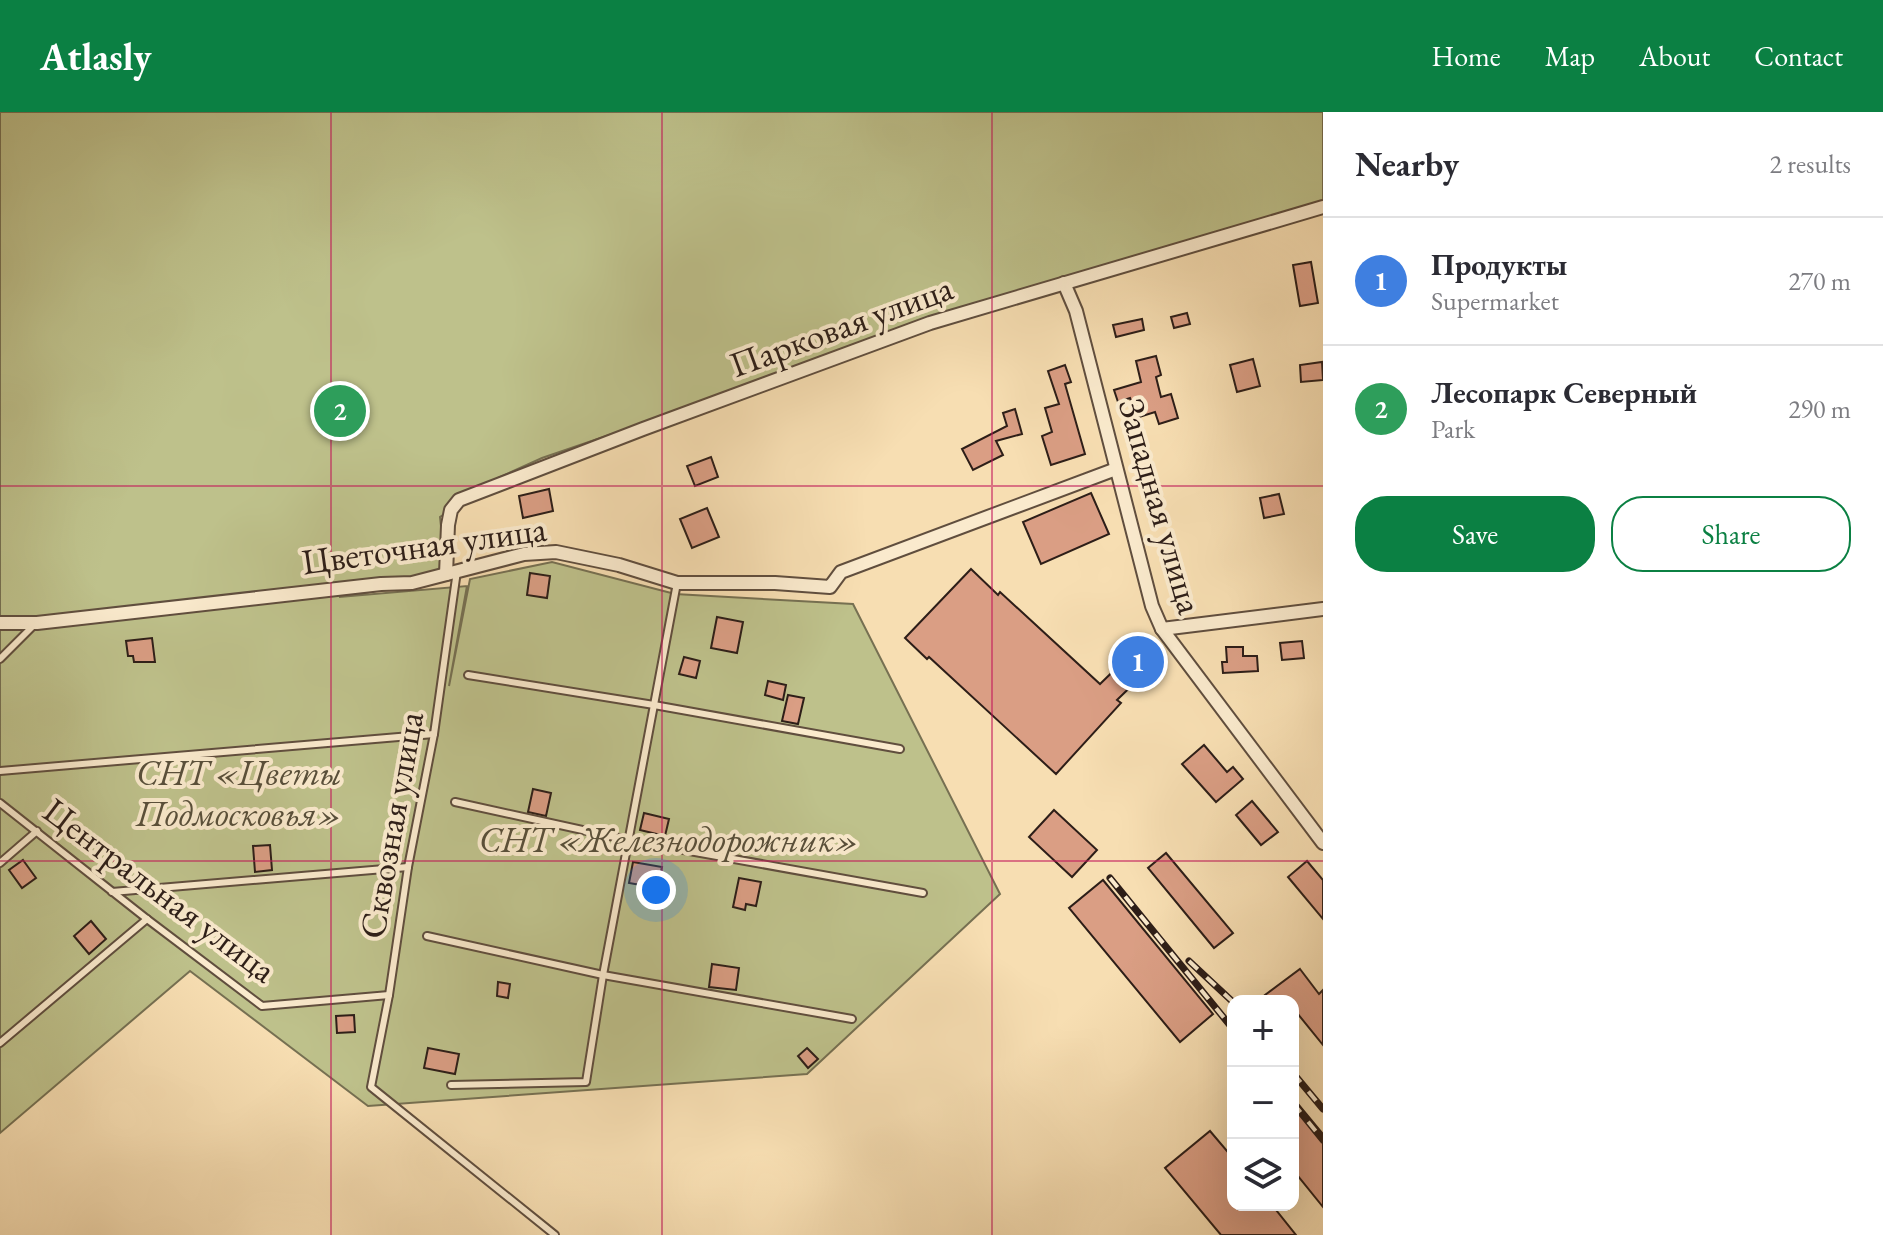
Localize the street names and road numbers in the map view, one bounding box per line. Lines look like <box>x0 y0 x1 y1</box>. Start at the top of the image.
street label: Парковая улица <box>723 264 960 388</box>
street label: Западная улица <box>1108 393 1214 620</box>
street label: Цветочная улица <box>299 504 550 585</box>
street label: Сквозная улица <box>348 707 434 942</box>
street label: Центральная улица <box>34 787 286 993</box>

